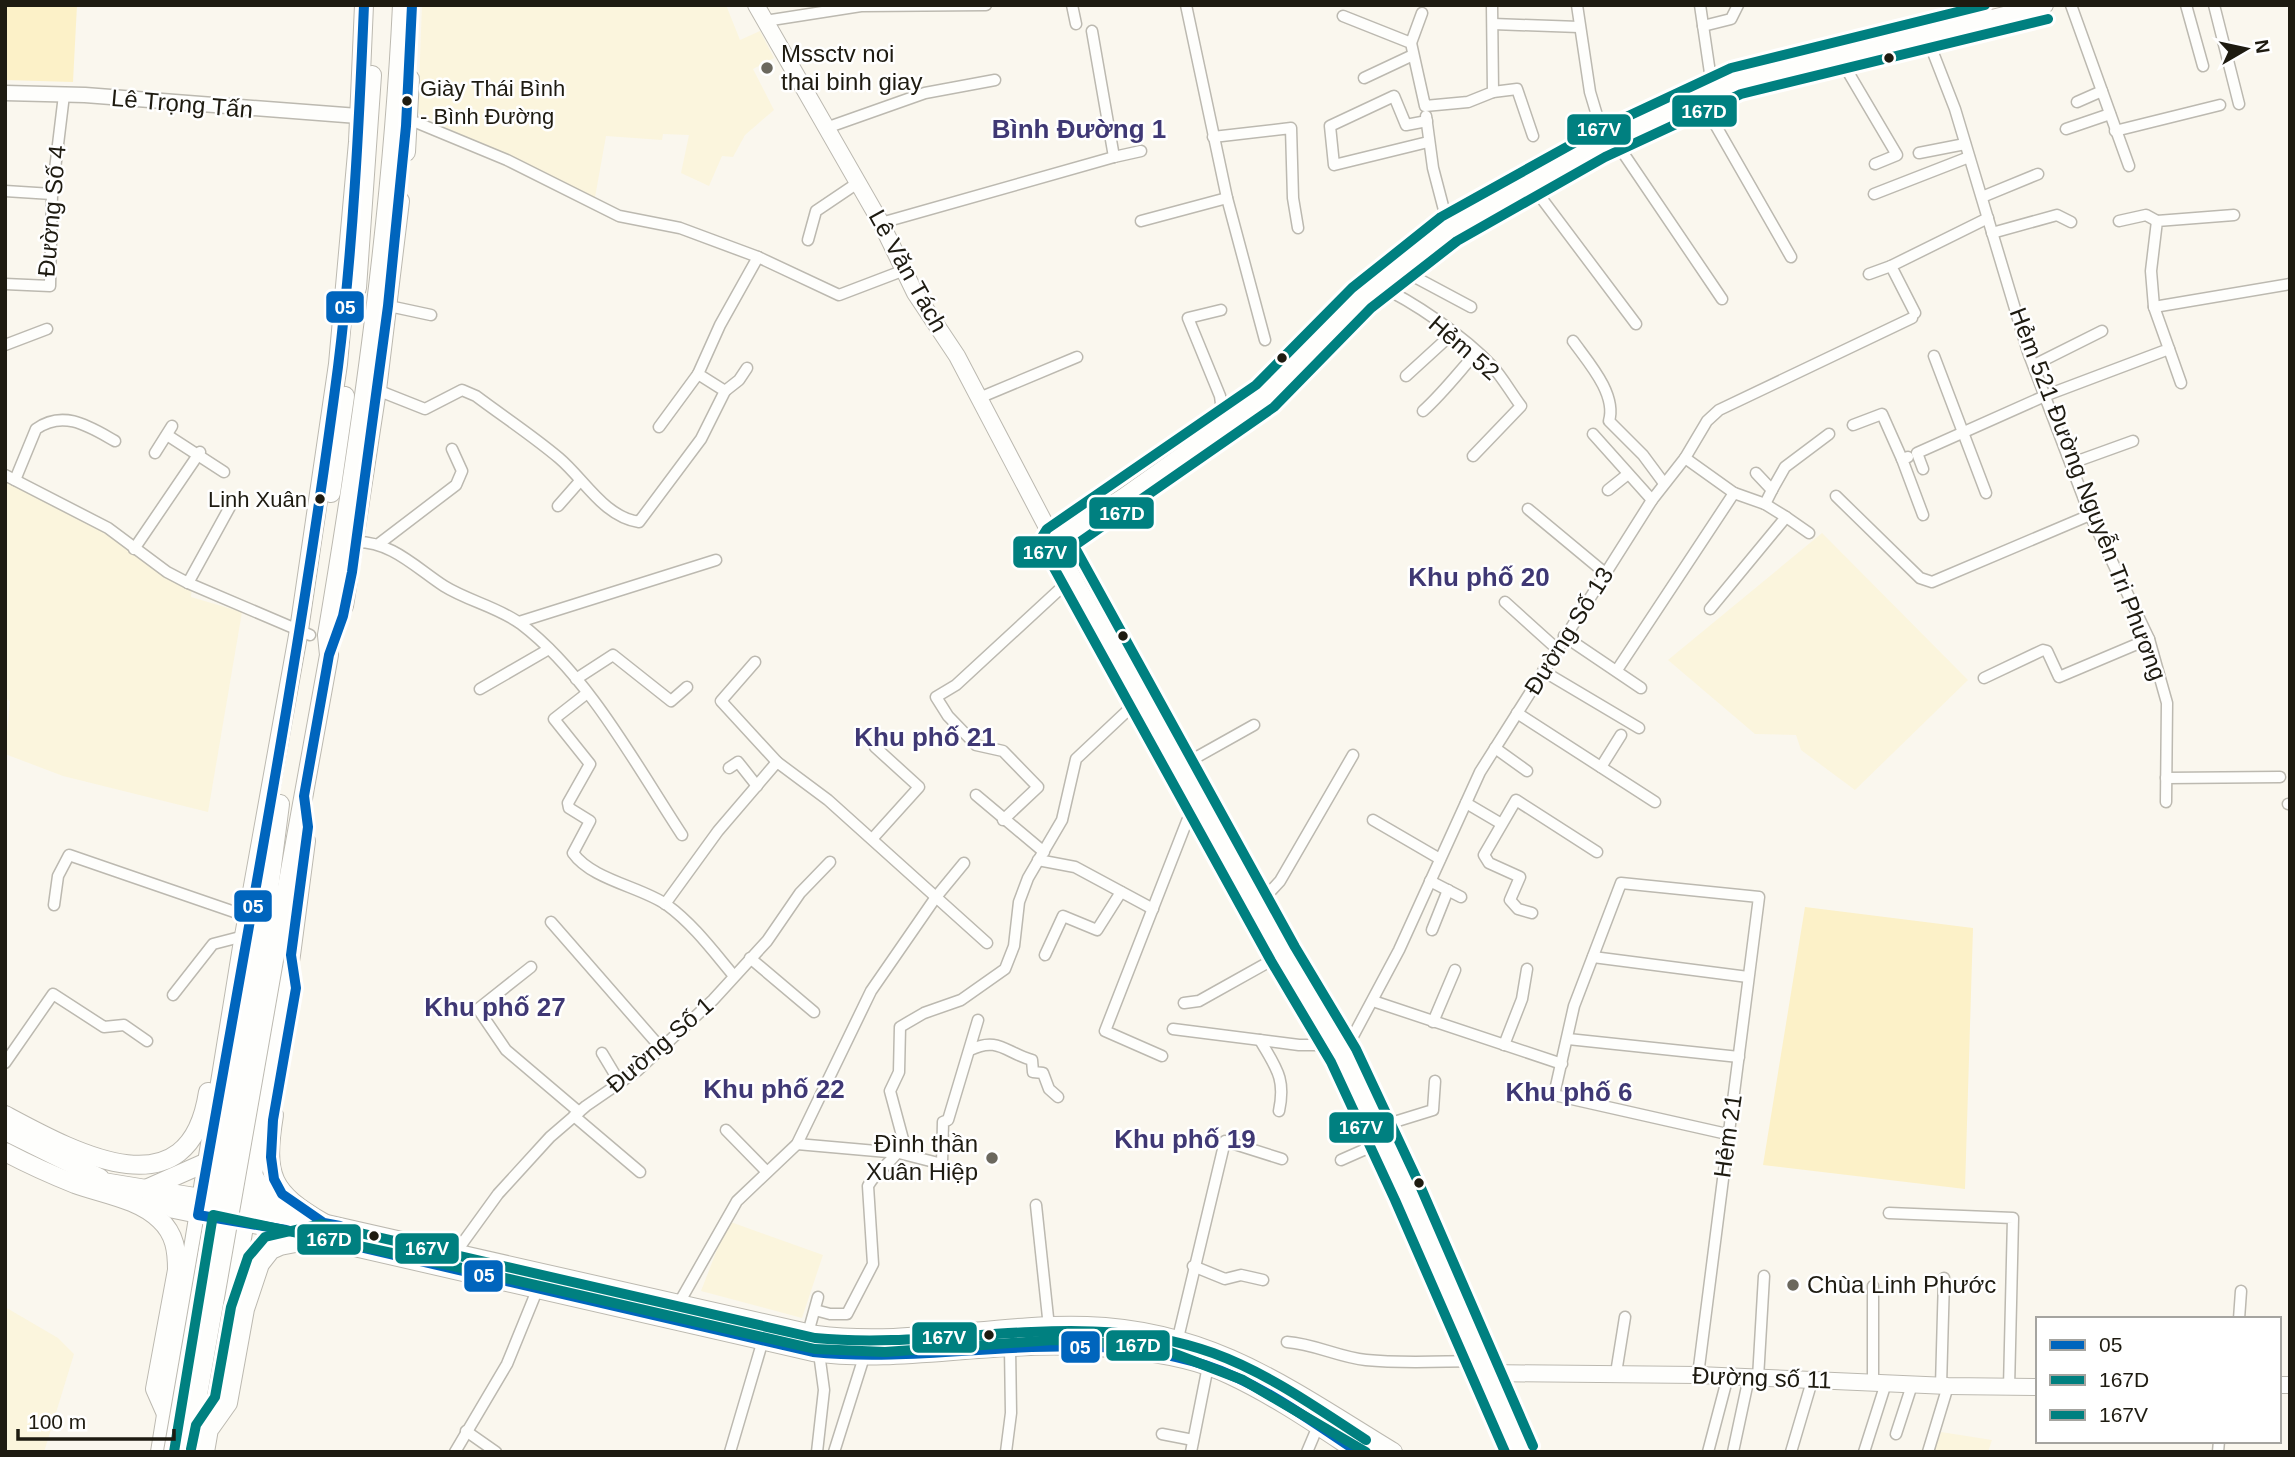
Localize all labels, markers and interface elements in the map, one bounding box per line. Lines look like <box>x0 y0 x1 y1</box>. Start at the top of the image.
north arrow <box>2211 14 2281 84</box>
text: N <box>2251 38 2274 55</box>
place label: Mssctv noi thai binh giay <box>781 40 922 95</box>
unlabelled marker <box>1882 51 1896 65</box>
marker: Mssctv noi thai binh giay <box>759 60 775 76</box>
place label: Giày Thái Bình - Bình Đường <box>420 76 565 129</box>
street label: Lê Trọng Tấn <box>110 84 254 123</box>
marker: Giày Thái Bình - Bình Đường <box>400 94 414 108</box>
line badge: 167D <box>1671 94 1738 128</box>
text: 167D <box>1681 101 1727 122</box>
line badge: 167V <box>1566 113 1632 146</box>
district label: Bình Đường 1 <box>992 114 1166 144</box>
text: 167V <box>1577 119 1622 140</box>
street label: Đường Số 4 <box>32 144 71 278</box>
street label: Lê Văn Tách <box>864 205 953 337</box>
line badge: 05 <box>325 290 365 324</box>
text: 05 <box>334 297 356 318</box>
street label: Hẻm 521 Đường Nguyễn Tri Phương <box>2005 304 2172 684</box>
street label: Hẻm 52 <box>1424 310 1505 385</box>
unlabelled marker <box>1275 351 1289 365</box>
place label: Linh Xuân <box>208 487 307 512</box>
marker: Linh Xuân <box>313 492 327 506</box>
line badge: 167D <box>1088 496 1155 530</box>
text: 167D <box>1099 503 1145 524</box>
line badge: 167V <box>1012 535 1078 569</box>
text: 167V <box>1023 542 1068 563</box>
district label: Khu phố 20 <box>1408 562 1550 592</box>
street label: Đường Số 13 <box>1519 562 1619 699</box>
unlabelled marker <box>1116 629 1130 643</box>
district label: Khu phố 21 <box>854 722 996 752</box>
line badge: 05 <box>233 889 273 923</box>
text: 05 <box>242 896 264 917</box>
street label: Đường Số 1 <box>601 991 718 1098</box>
district label: Khu phố 27 <box>424 992 566 1022</box>
district label: Khu phố 22 <box>703 1074 845 1104</box>
district label: Khu phố 6 <box>1505 1077 1633 1107</box>
street label: Hẻm 21 <box>1708 1092 1747 1179</box>
line badge: 167V <box>1328 1111 1395 1144</box>
text: 167V <box>1339 1117 1384 1138</box>
district label: Khu phố 19 <box>1114 1124 1256 1154</box>
place label: Đình thần Xuân Hiệp <box>866 1130 978 1185</box>
marker: Đình thần Xuân Hiệp <box>984 1150 1000 1166</box>
unlabelled marker <box>1412 1176 1426 1190</box>
line badge: 167D <box>296 1223 362 1256</box>
text: 167D <box>306 1229 352 1250</box>
unlabelled marker <box>367 1229 381 1243</box>
line badge: 167V <box>394 1232 460 1265</box>
text: 167V <box>405 1238 450 1259</box>
line badge: 05 <box>463 1259 504 1293</box>
text: 05 <box>473 1265 495 1286</box>
place label: Chùa Linh Phước <box>1807 1271 1996 1298</box>
marker: Chùa Linh Phước <box>1785 1277 1801 1293</box>
legend <box>2036 1317 2281 1443</box>
line badge: 167V <box>911 1321 978 1354</box>
text: 167V <box>922 1327 967 1348</box>
unlabelled marker <box>982 1328 996 1342</box>
line badge: 167D <box>1105 1329 1171 1362</box>
line badge: 05 <box>1060 1330 1101 1364</box>
text: 05 <box>2099 1333 2122 1356</box>
text: 167D <box>1115 1335 1161 1356</box>
text: 05 <box>1069 1337 1091 1358</box>
street label: Đường số 11 <box>1692 1362 1832 1393</box>
text: 167D <box>2099 1368 2149 1391</box>
scale bar <box>18 1398 173 1442</box>
text: 167V <box>2099 1403 2148 1426</box>
text: 100 m <box>28 1410 86 1433</box>

